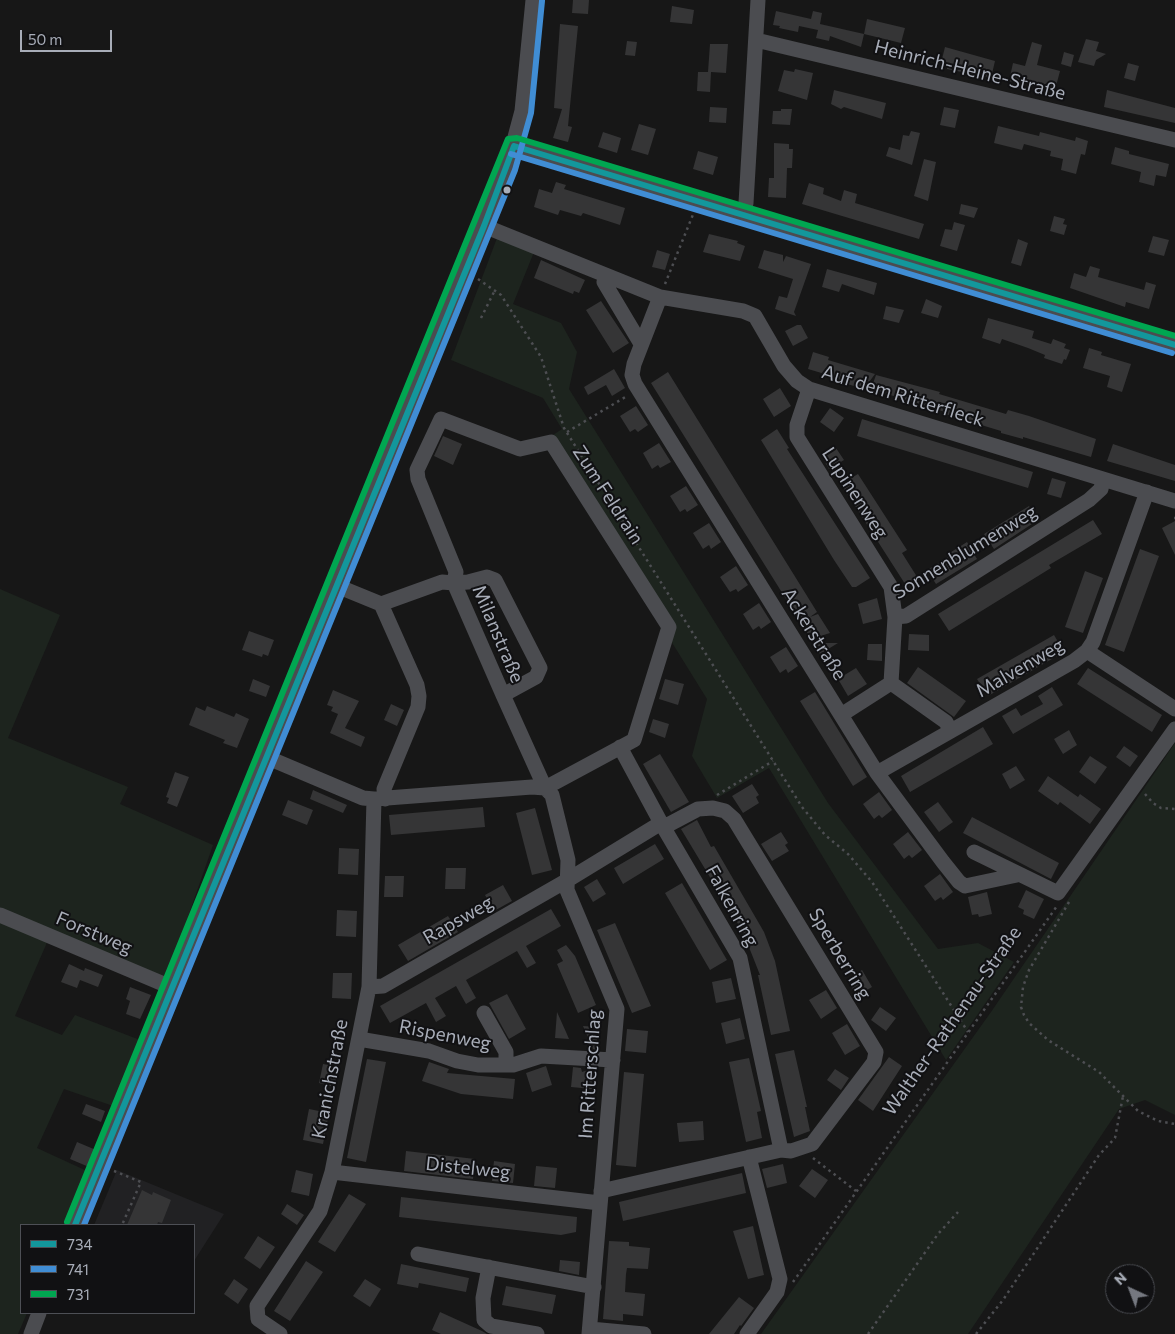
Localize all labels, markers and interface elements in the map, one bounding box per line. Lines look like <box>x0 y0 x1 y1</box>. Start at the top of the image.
scale bar <box>22 20 115 52</box>
text: 50 m <box>28 30 62 48</box>
street label: Heinrich-Heine-Straße <box>872 35 1068 105</box>
unlabelled marker <box>502 185 512 195</box>
street label: Auf dem Ritterfleck <box>819 360 987 432</box>
street label: Zum Feldrain <box>568 441 648 549</box>
street label: Lupinenweg <box>817 443 893 543</box>
street label: Sonnenblumenweg <box>889 500 1041 604</box>
street label: Milanstraße <box>467 582 529 686</box>
street label: Ackerstraße <box>777 584 851 684</box>
street label: Malvenweg <box>972 634 1068 702</box>
street label: Falkenring <box>700 861 764 951</box>
street label: Rapsweg <box>419 891 497 949</box>
street label: Sperberring <box>804 904 876 1004</box>
street label: Forstweg <box>52 907 136 959</box>
street label: Walther-Rathenau-Straße <box>878 922 1026 1120</box>
street label: Im Ritterschlag <box>574 1008 606 1140</box>
street label: Rispenweg <box>397 1015 493 1055</box>
street label: Kranichstraße <box>307 1017 353 1141</box>
street label: Distelweg <box>424 1152 512 1184</box>
legend <box>20 1224 195 1314</box>
text: 734 <box>67 1235 92 1253</box>
text: 741 <box>67 1260 89 1278</box>
north arrow <box>1105 1264 1155 1314</box>
text: N <box>1110 1269 1130 1288</box>
text: 731 <box>67 1285 90 1303</box>

